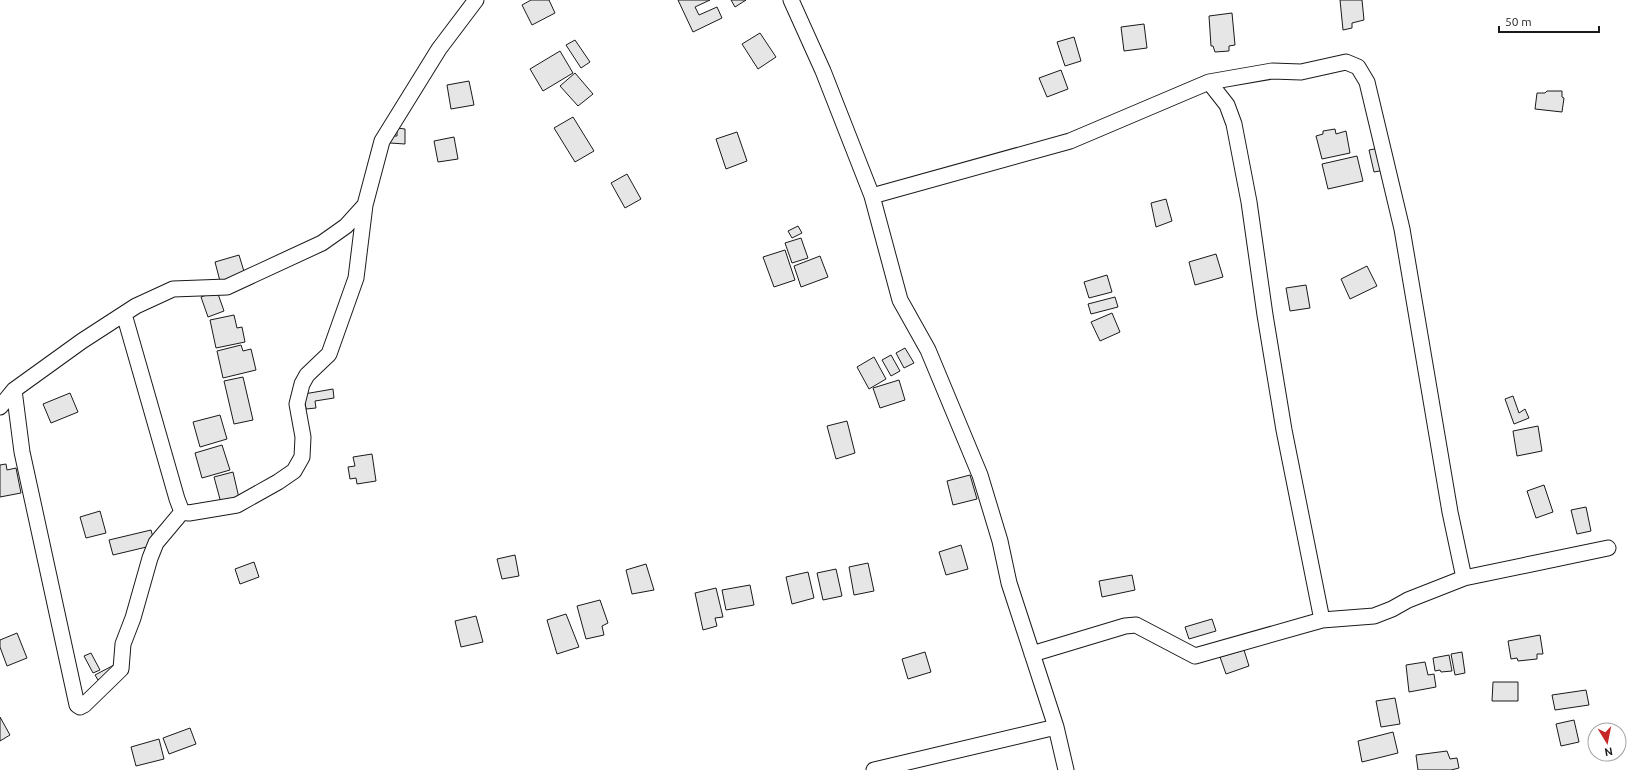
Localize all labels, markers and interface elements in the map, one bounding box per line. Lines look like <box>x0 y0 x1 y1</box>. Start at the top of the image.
scale bar <box>1499 8 1599 34</box>
text: 50 m <box>1505 15 1532 28</box>
north arrow <box>1587 722 1627 762</box>
text: N <box>1604 745 1614 758</box>

